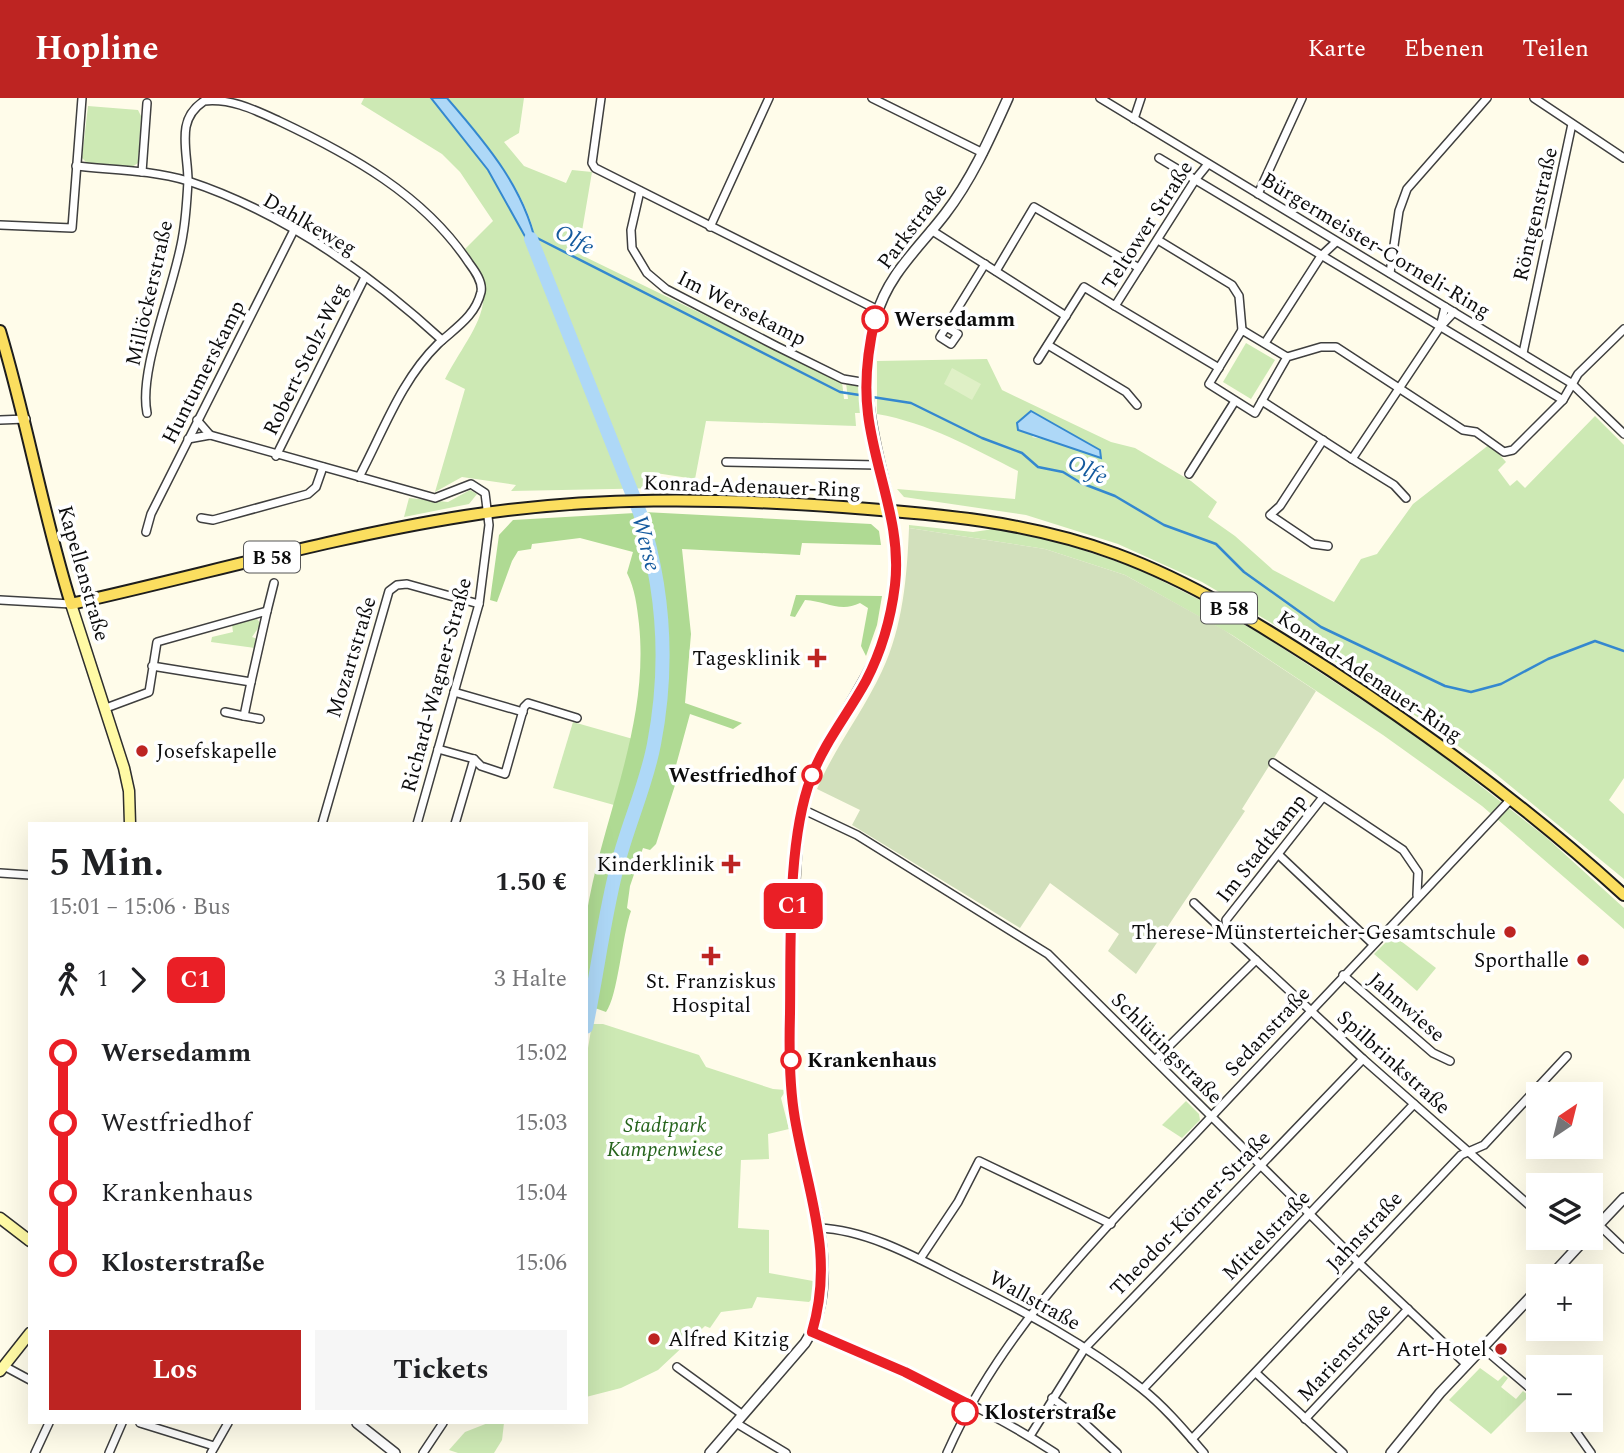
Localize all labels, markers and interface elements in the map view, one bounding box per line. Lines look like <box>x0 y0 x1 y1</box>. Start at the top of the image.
text: Hopline <box>35 24 159 74</box>
text: Karte <box>1308 31 1366 67</box>
text: Ebenen <box>1404 31 1484 67</box>
text: Teilen <box>1522 31 1589 67</box>
street label: Röntgenstraße <box>1505 144 1567 284</box>
street label: Teltower Straße <box>1094 155 1202 297</box>
street label: Bürgermeister-Corneli-Ring <box>1255 164 1496 327</box>
street label: Parkstraße <box>870 177 956 277</box>
street label: Dahlkeweg <box>257 185 362 265</box>
water label: Olfe <box>548 215 600 265</box>
street label: Millöckerstraße <box>118 217 182 369</box>
street label: Im Wersekamp <box>671 263 812 355</box>
street label: Robert-Stolz-Weg <box>255 278 357 441</box>
street label: Huntumerskamp <box>154 295 254 450</box>
place label: Wersedamm <box>894 304 1015 336</box>
marker: Wersedamm <box>862 306 888 332</box>
water label: Olfe <box>1061 446 1113 495</box>
street label: Konrad-Adenauer-Ring <box>643 467 861 507</box>
street label: Kapellenstraße <box>48 502 118 645</box>
water label: Werse <box>621 511 670 575</box>
road number: B 58 <box>244 542 300 572</box>
street label: Richard-Wagner-Straße <box>393 574 481 796</box>
street label: Mozartstraße <box>318 593 386 722</box>
road number: B 58 <box>1201 593 1257 624</box>
street label: Konrad-Adenauer-Ring <box>1270 603 1469 751</box>
place label: Tagesklinik <box>692 643 801 675</box>
marker: Tagesklinik <box>807 648 827 668</box>
place label: Josefskapelle <box>156 736 277 768</box>
marker: Josefskapelle <box>134 743 150 759</box>
place label: Westfriedhof <box>668 760 797 792</box>
marker: Westfriedhof <box>802 765 822 785</box>
street label: Im Stadtkamp <box>1209 787 1315 910</box>
text: 5 Min. <box>49 835 164 893</box>
place label: Kinderklinik <box>596 849 715 881</box>
marker: Kinderklinik <box>721 854 741 874</box>
text: 1.50 € <box>495 862 567 902</box>
line badge: C1 <box>762 883 824 929</box>
text: C1 <box>778 888 808 924</box>
text: 15:01 – 15:06 · Bus <box>49 890 231 925</box>
place label: Therese-Münsterteicher-Gesamtschule <box>1131 917 1496 949</box>
marker: Therese-Münsterteicher-Gesamtschule <box>1502 924 1518 940</box>
place label: Sporthalle <box>1474 945 1569 977</box>
marker: St. Franziskus Hospital <box>701 946 721 966</box>
marker: Sporthalle <box>1575 952 1591 968</box>
icon: walk <box>49 961 87 999</box>
icon: forward <box>119 961 157 999</box>
text: 1 <box>97 962 109 997</box>
text: C1 <box>181 962 211 998</box>
text: 3 Halte <box>494 962 567 997</box>
street label: Jahnwiese <box>1360 965 1452 1051</box>
place label: St. Franziskus Hospital <box>646 966 776 1022</box>
street label: Sedanstraße <box>1217 979 1318 1084</box>
street label: Schlütingstraße <box>1103 985 1230 1112</box>
street label: Spilbrinkstraße <box>1329 1003 1458 1123</box>
text: Wersedamm <box>101 1033 251 1073</box>
text: 15:02 <box>515 1036 567 1071</box>
place label: Krankenhaus <box>807 1045 937 1077</box>
marker: Krankenhaus <box>781 1050 801 1070</box>
north arrow <box>1526 1082 1603 1158</box>
map controls <box>1526 1082 1603 1432</box>
text: Westfriedhof <box>101 1103 251 1143</box>
text: 15:03 <box>515 1106 567 1141</box>
park label: Stadtpark Kampenwiese <box>607 1110 723 1166</box>
street label: Theodor-Körner-Straße <box>1103 1123 1279 1304</box>
text: Krankenhaus <box>101 1173 253 1213</box>
button: layers <box>1526 1173 1603 1250</box>
text: 15:04 <box>515 1176 567 1211</box>
street label: Mittelstraße <box>1215 1183 1319 1289</box>
street label: Jahnstraße <box>1319 1184 1411 1279</box>
text: Klosterstraße <box>101 1243 265 1283</box>
text: 15:06 <box>515 1246 567 1281</box>
street label: Wallstraße <box>983 1262 1086 1339</box>
button: + <box>1526 1264 1603 1341</box>
street label: Marienstraße <box>1290 1296 1399 1410</box>
place label: Alfred Kitzig <box>668 1324 789 1356</box>
button: Los <box>49 1330 301 1410</box>
button: Tickets <box>315 1330 567 1410</box>
marker: Alfred Kitzig <box>646 1331 662 1347</box>
place label: Art-Hotel <box>1396 1334 1487 1366</box>
marker: Art-Hotel <box>1493 1341 1509 1357</box>
button: − <box>1526 1355 1603 1432</box>
place label: Klosterstraße <box>984 1397 1116 1429</box>
marker: Klosterstraße <box>952 1399 978 1425</box>

